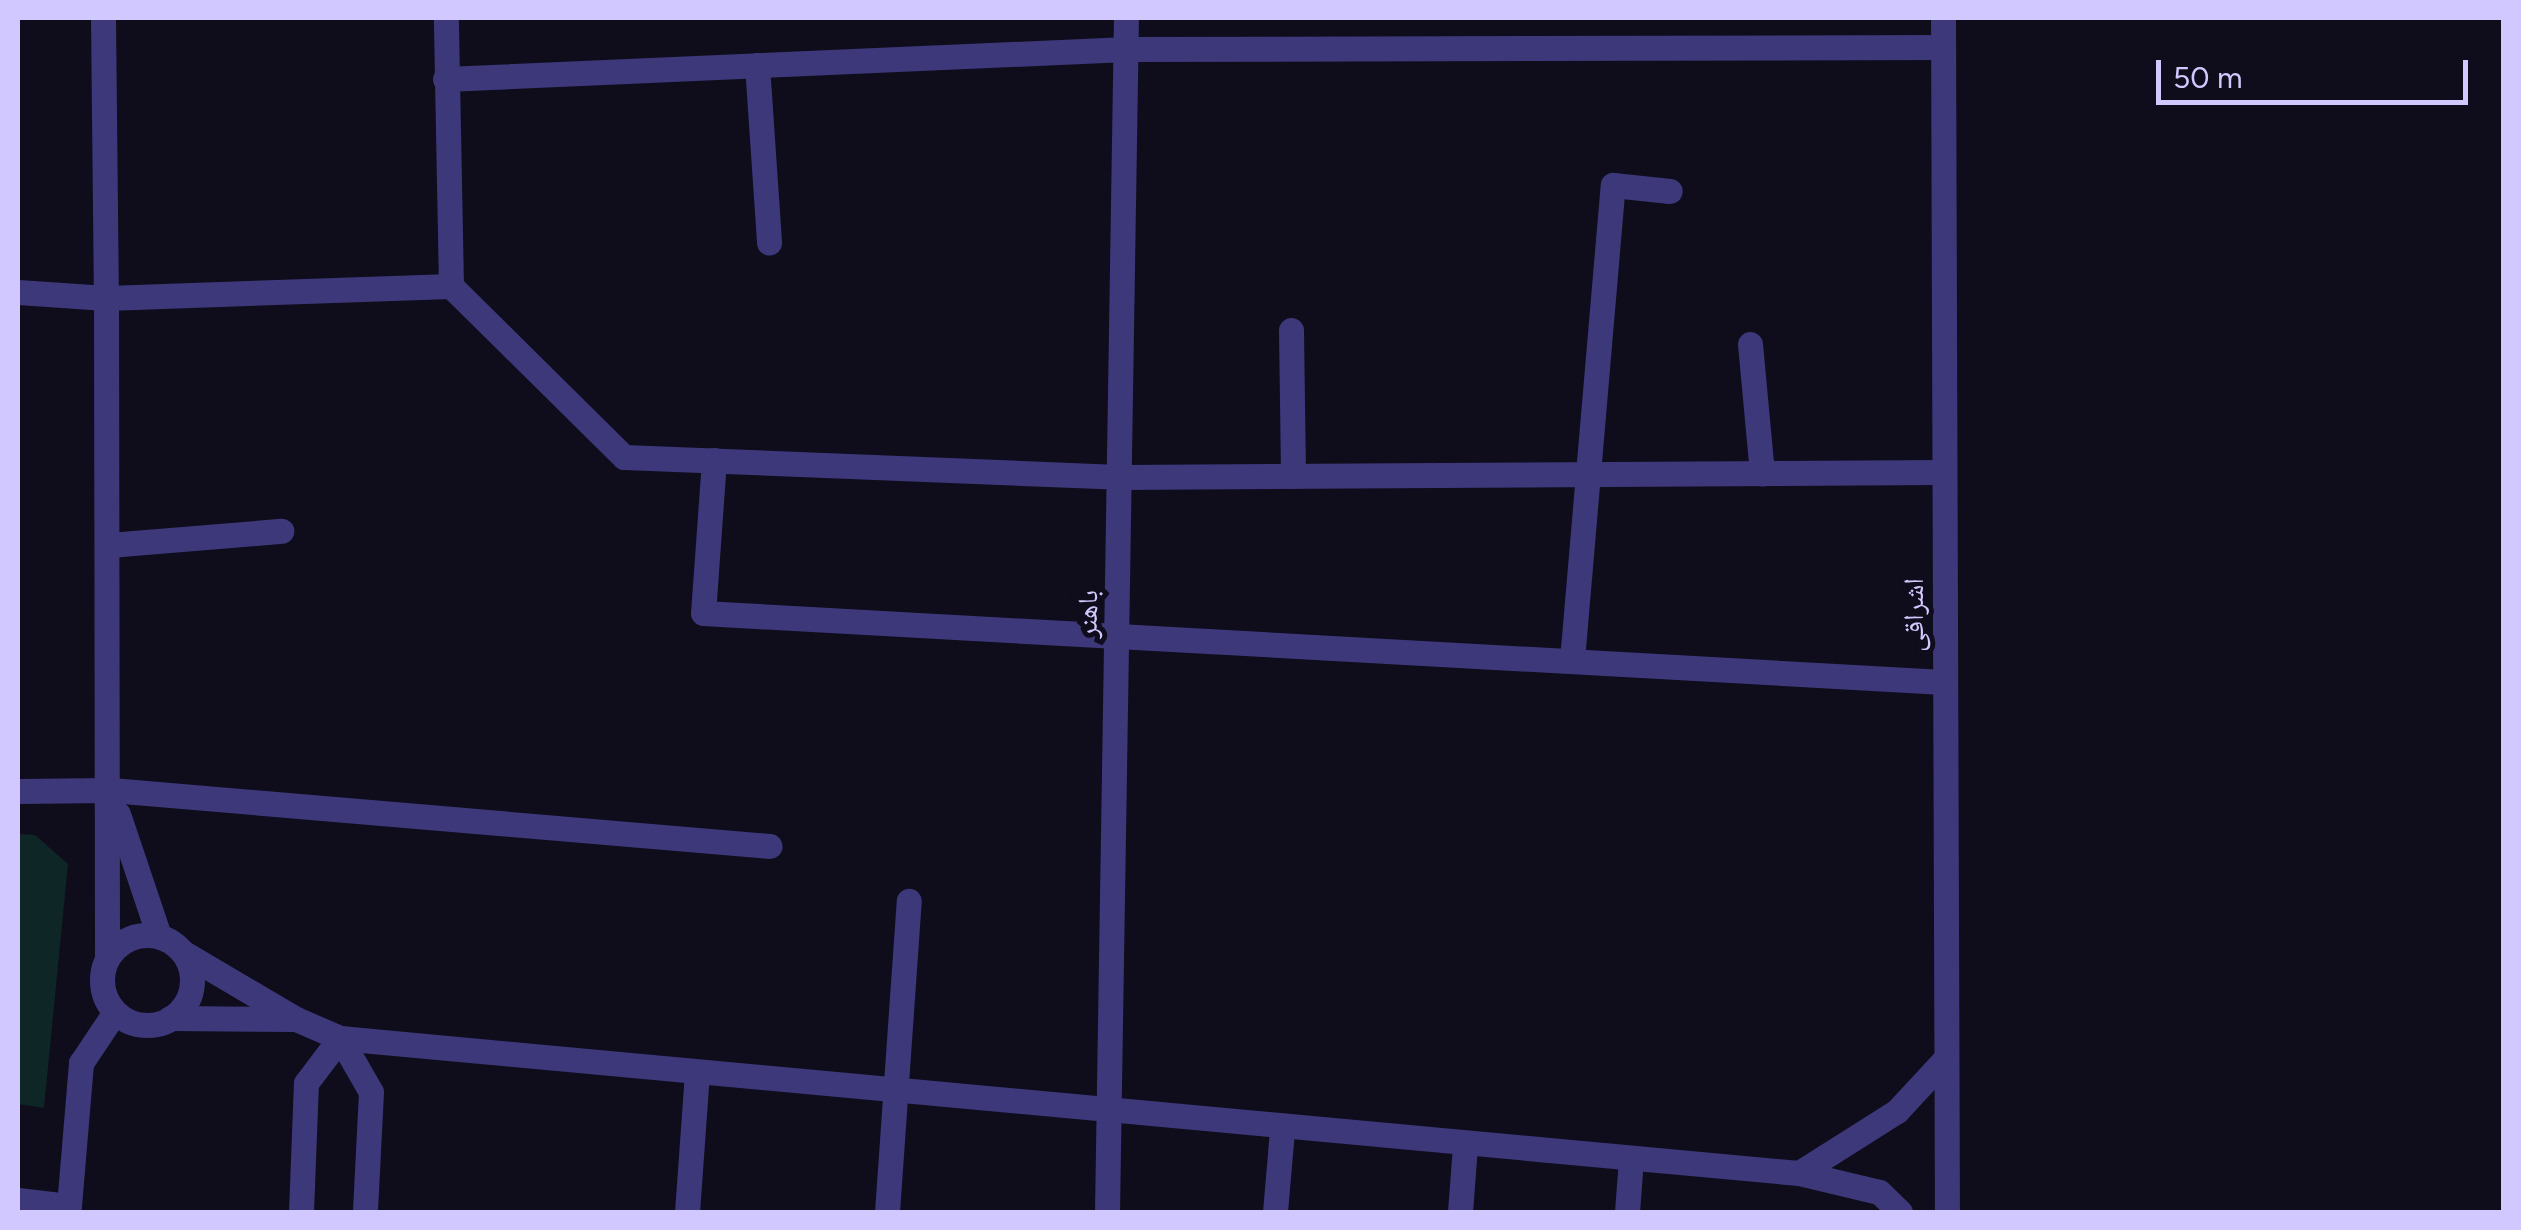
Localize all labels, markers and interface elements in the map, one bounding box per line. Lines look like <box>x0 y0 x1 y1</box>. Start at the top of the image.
scale bar <box>2161 40 2474 102</box>
text: 50 m <box>2173 59 2242 96</box>
street label: اشراقی <box>1896 578 1930 652</box>
street label: باهنر <box>1070 589 1104 639</box>

